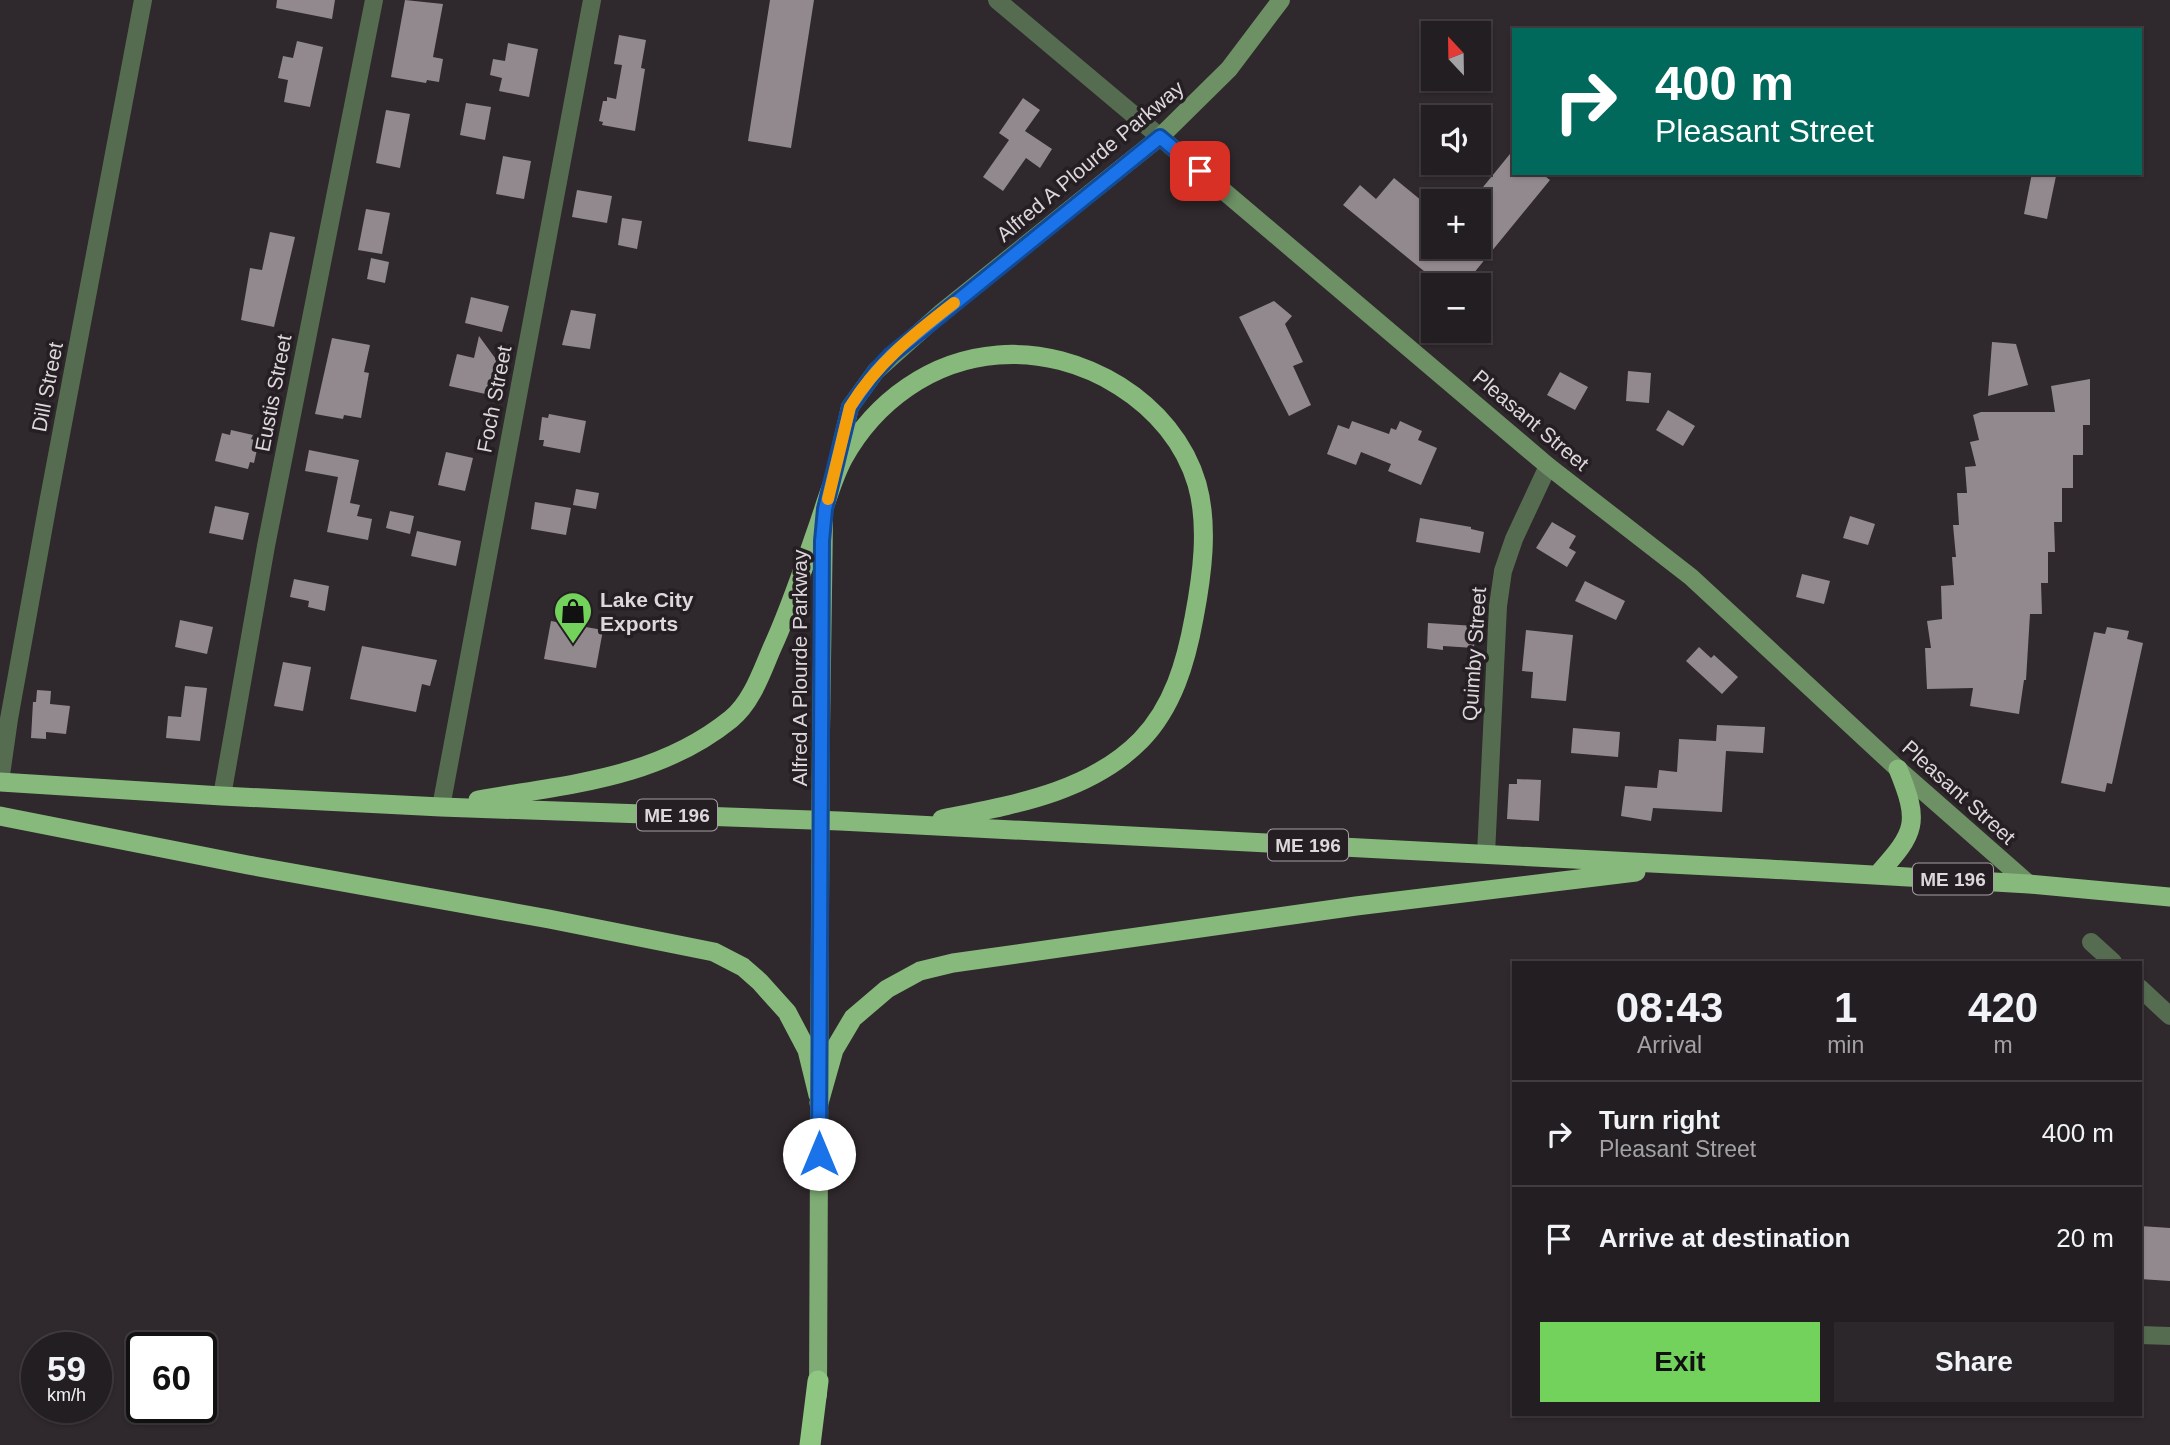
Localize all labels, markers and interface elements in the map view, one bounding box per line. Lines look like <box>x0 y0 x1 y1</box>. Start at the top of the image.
north arrow <box>1421 21 1491 91</box>
map controls <box>1421 21 1491 343</box>
icon: right <box>1540 56 1631 147</box>
text: 400 m <box>1655 56 1794 110</box>
street label: Alfred A Plourde Parkway <box>992 76 1189 246</box>
button: sound <box>1421 105 1491 175</box>
text: Pleasant Street <box>1655 113 1874 149</box>
pin <box>1170 141 1230 201</box>
icon: arrive <box>1181 152 1219 190</box>
button: + <box>1421 189 1491 259</box>
button: − <box>1421 273 1491 343</box>
street label: Eustis Street <box>250 332 296 454</box>
street label: Dill Street <box>27 340 67 434</box>
street label: Foch Street <box>472 343 516 454</box>
street label: Pleasant Street <box>1469 365 1594 475</box>
street label: Alfred A Plourde Parkway <box>788 549 811 786</box>
street label: Quimby Street <box>1458 586 1490 722</box>
place label: Lake City Exports <box>600 588 694 635</box>
shop icon: Lake City Exports <box>552 590 594 645</box>
street label: Pleasant Street <box>1898 735 2020 849</box>
road number: ME 196 <box>637 800 717 830</box>
road number: ME 196 <box>1268 830 1348 860</box>
road number: ME 196 <box>1913 864 1993 894</box>
text: 08:43 <box>1616 984 1723 1031</box>
text: 1 <box>1834 984 1857 1031</box>
text: 420 <box>1968 984 2038 1031</box>
text: Arrival <box>1637 1032 1702 1058</box>
text: min <box>1827 1032 1864 1058</box>
text: m <box>1994 1032 2013 1058</box>
text: Turn right <box>1599 1105 1720 1135</box>
icon: right <box>1540 1115 1578 1153</box>
position arrow <box>782 1117 856 1191</box>
text: 400 m <box>2042 1118 2114 1148</box>
text: Pleasant Street <box>1599 1136 1756 1162</box>
icon: arrive <box>1540 1220 1578 1258</box>
text: Arrive at destination <box>1599 1223 1850 1253</box>
text: 20 m <box>2056 1223 2114 1253</box>
button: Exit <box>1540 1322 1820 1402</box>
button: Share <box>1834 1322 2114 1402</box>
speed limit sign: 60 <box>126 1332 217 1423</box>
text: 59 <box>47 1349 86 1388</box>
text: km/h <box>47 1385 86 1405</box>

